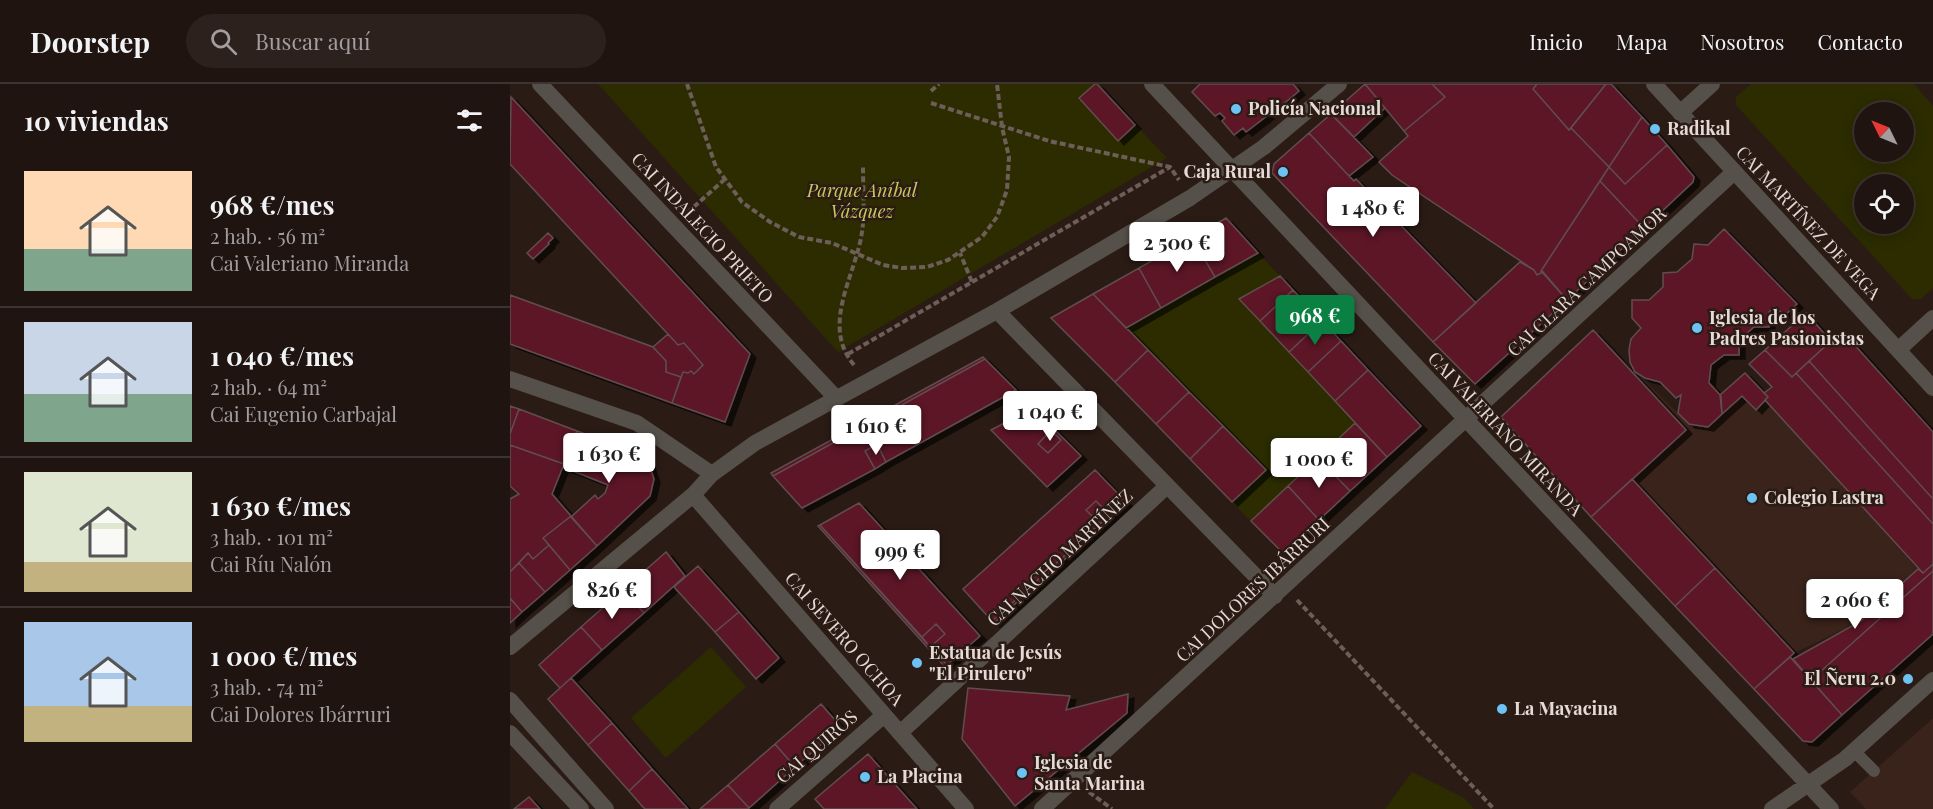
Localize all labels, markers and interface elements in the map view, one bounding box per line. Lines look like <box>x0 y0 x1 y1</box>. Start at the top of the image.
search box <box>186 14 606 68</box>
text: Doorstep <box>30 23 150 60</box>
icon: search <box>207 25 240 58</box>
text: Buscar aquí <box>255 26 370 56</box>
text: Inicio <box>1529 27 1583 55</box>
text: Mapa <box>1616 27 1667 55</box>
text: Nosotros <box>1700 27 1784 55</box>
text: Contacto <box>1817 27 1903 55</box>
place label: Policía Nacional <box>1248 96 1382 120</box>
marker: Policía Nacional <box>1229 102 1243 116</box>
north arrow <box>1854 102 1914 162</box>
map controls <box>1854 102 1914 234</box>
text: 10 viviendas <box>24 103 169 138</box>
icon: filters <box>453 104 486 137</box>
place label: Radikal <box>1667 116 1731 140</box>
marker: Radikal <box>1648 122 1662 136</box>
street label: CAI MARTÍNEZ DE VEGA <box>1731 140 1887 305</box>
street label: CAI INDALECIO PRIETO <box>626 147 779 308</box>
place label: Caja Rural <box>1184 159 1271 183</box>
marker: Caja Rural <box>1276 165 1290 179</box>
button: locate <box>1854 174 1914 234</box>
park label: Parque Aníbal Vázquez <box>806 178 918 223</box>
text: 968 €/mes <box>210 187 334 222</box>
pin: 1 480 € <box>1318 187 1428 238</box>
text: 1 480 € <box>1341 193 1405 220</box>
icon: home <box>72 195 144 267</box>
street label: CAI CLARA CAMPOAMOR <box>1502 201 1671 361</box>
text: 2 hab. · 56 m² <box>210 222 325 249</box>
pin: 2 500 € <box>1122 222 1232 273</box>
text: 2 500 € <box>1143 228 1211 255</box>
text: Cai Valeriano Miranda <box>210 249 409 276</box>
pin: 968 € <box>1273 295 1357 346</box>
text: 968 € <box>1290 301 1340 328</box>
place label: Iglesia de los Padres Pasionistas <box>1709 305 1864 350</box>
marker: Iglesia de los Padres Pasionistas <box>1690 321 1704 335</box>
text: 1 040 €/mes <box>210 338 354 373</box>
icon: home <box>72 346 144 418</box>
street label: CAI VALERIANO MIRANDA <box>1423 346 1589 521</box>
text: 2 hab. · 64 m² <box>210 373 327 400</box>
pin: 1 040 € <box>995 391 1105 442</box>
text: 1 040 € <box>1017 397 1083 424</box>
text: Cai Eugenio Carbajal <box>210 400 397 427</box>
pin: 1 610 € <box>821 405 931 456</box>
text: 1 610 € <box>845 411 907 438</box>
pin: 1 630 € <box>554 433 664 484</box>
pin: 1 000 € <box>1264 438 1374 489</box>
text: 1 630 € <box>577 439 641 466</box>
text: 1 000 € <box>1285 444 1353 471</box>
street label: CAI NACHO MARTÍNEZ <box>981 483 1137 631</box>
place label: Colegio Lastra <box>1764 485 1885 509</box>
text: 1 630 €/mes <box>210 488 351 523</box>
marker: Colegio Lastra <box>1745 491 1759 505</box>
icon: home <box>72 496 144 568</box>
street label: CAI DOLORES IBÁRRURI <box>1170 512 1334 667</box>
text: 3 hab. · 101 m² <box>210 523 333 550</box>
pin: 999 € <box>858 530 942 581</box>
text: 999 € <box>875 536 925 563</box>
text: Cai Ríu Nalón <box>210 550 332 577</box>
street label: CAI SEVERO OCHOA <box>780 566 910 711</box>
pin: 826 € <box>570 569 654 620</box>
text: 826 € <box>587 575 637 602</box>
pin: 2 060 € <box>1800 579 1910 630</box>
text: 2 060 € <box>1820 585 1890 612</box>
text: 1 000 €/mes <box>210 638 357 673</box>
place label: Estatua de Jesús "El Pirulero" <box>929 640 1062 685</box>
icon: home <box>72 646 144 718</box>
marker: Estatua de Jesús "El Pirulero" <box>910 656 924 670</box>
place label: El Ñeru 2.0 <box>1804 666 1896 690</box>
marker: El Ñeru 2.0 <box>1901 672 1915 686</box>
text: 3 hab. · 74 m² <box>210 673 323 700</box>
place label: La Mayacina <box>1514 696 1618 720</box>
text: Cai Dolores Ibárruri <box>210 700 391 727</box>
marker: La Mayacina <box>1495 702 1509 716</box>
street label: CAI QUIRÓS <box>771 704 862 788</box>
place label: Iglesia de Santa Marina <box>1034 750 1146 795</box>
place label: La Placina <box>877 764 963 788</box>
marker: Iglesia de Santa Marina <box>1015 766 1029 780</box>
marker: La Placina <box>858 770 872 784</box>

